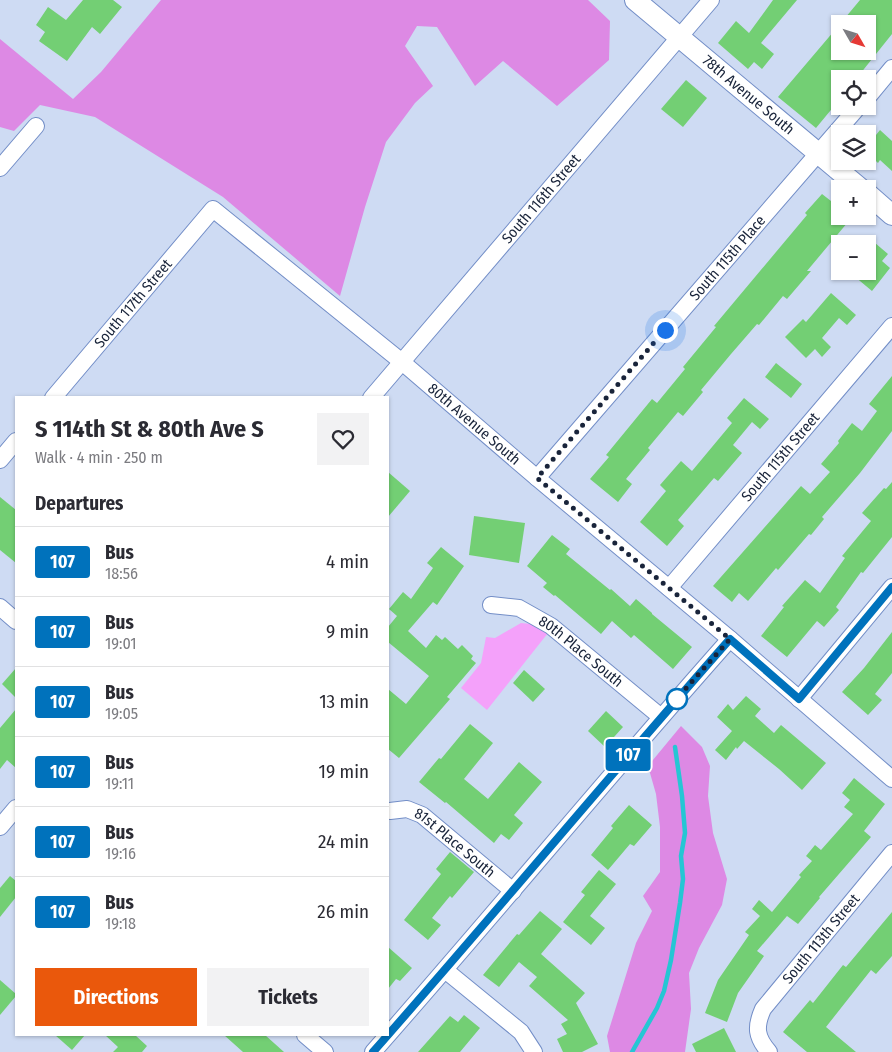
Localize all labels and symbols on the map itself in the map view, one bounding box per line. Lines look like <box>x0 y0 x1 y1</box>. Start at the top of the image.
north arrow <box>831 15 876 60</box>
street label: 78th Avenue South <box>699 51 798 139</box>
street label: South 116th Street <box>498 150 584 247</box>
street label: South 115th Place <box>686 212 769 304</box>
street label: South 117th Street <box>91 255 176 351</box>
your location <box>653 318 678 343</box>
street label: 80th Avenue South <box>424 379 524 469</box>
street label: South 115th Street <box>738 409 823 505</box>
street label: 80th Place South <box>535 612 627 691</box>
unlabelled marker <box>666 688 688 710</box>
line badge: 107 <box>599 739 657 771</box>
street label: 81st Place South <box>412 804 499 881</box>
street label: South 113th Street <box>779 890 863 987</box>

